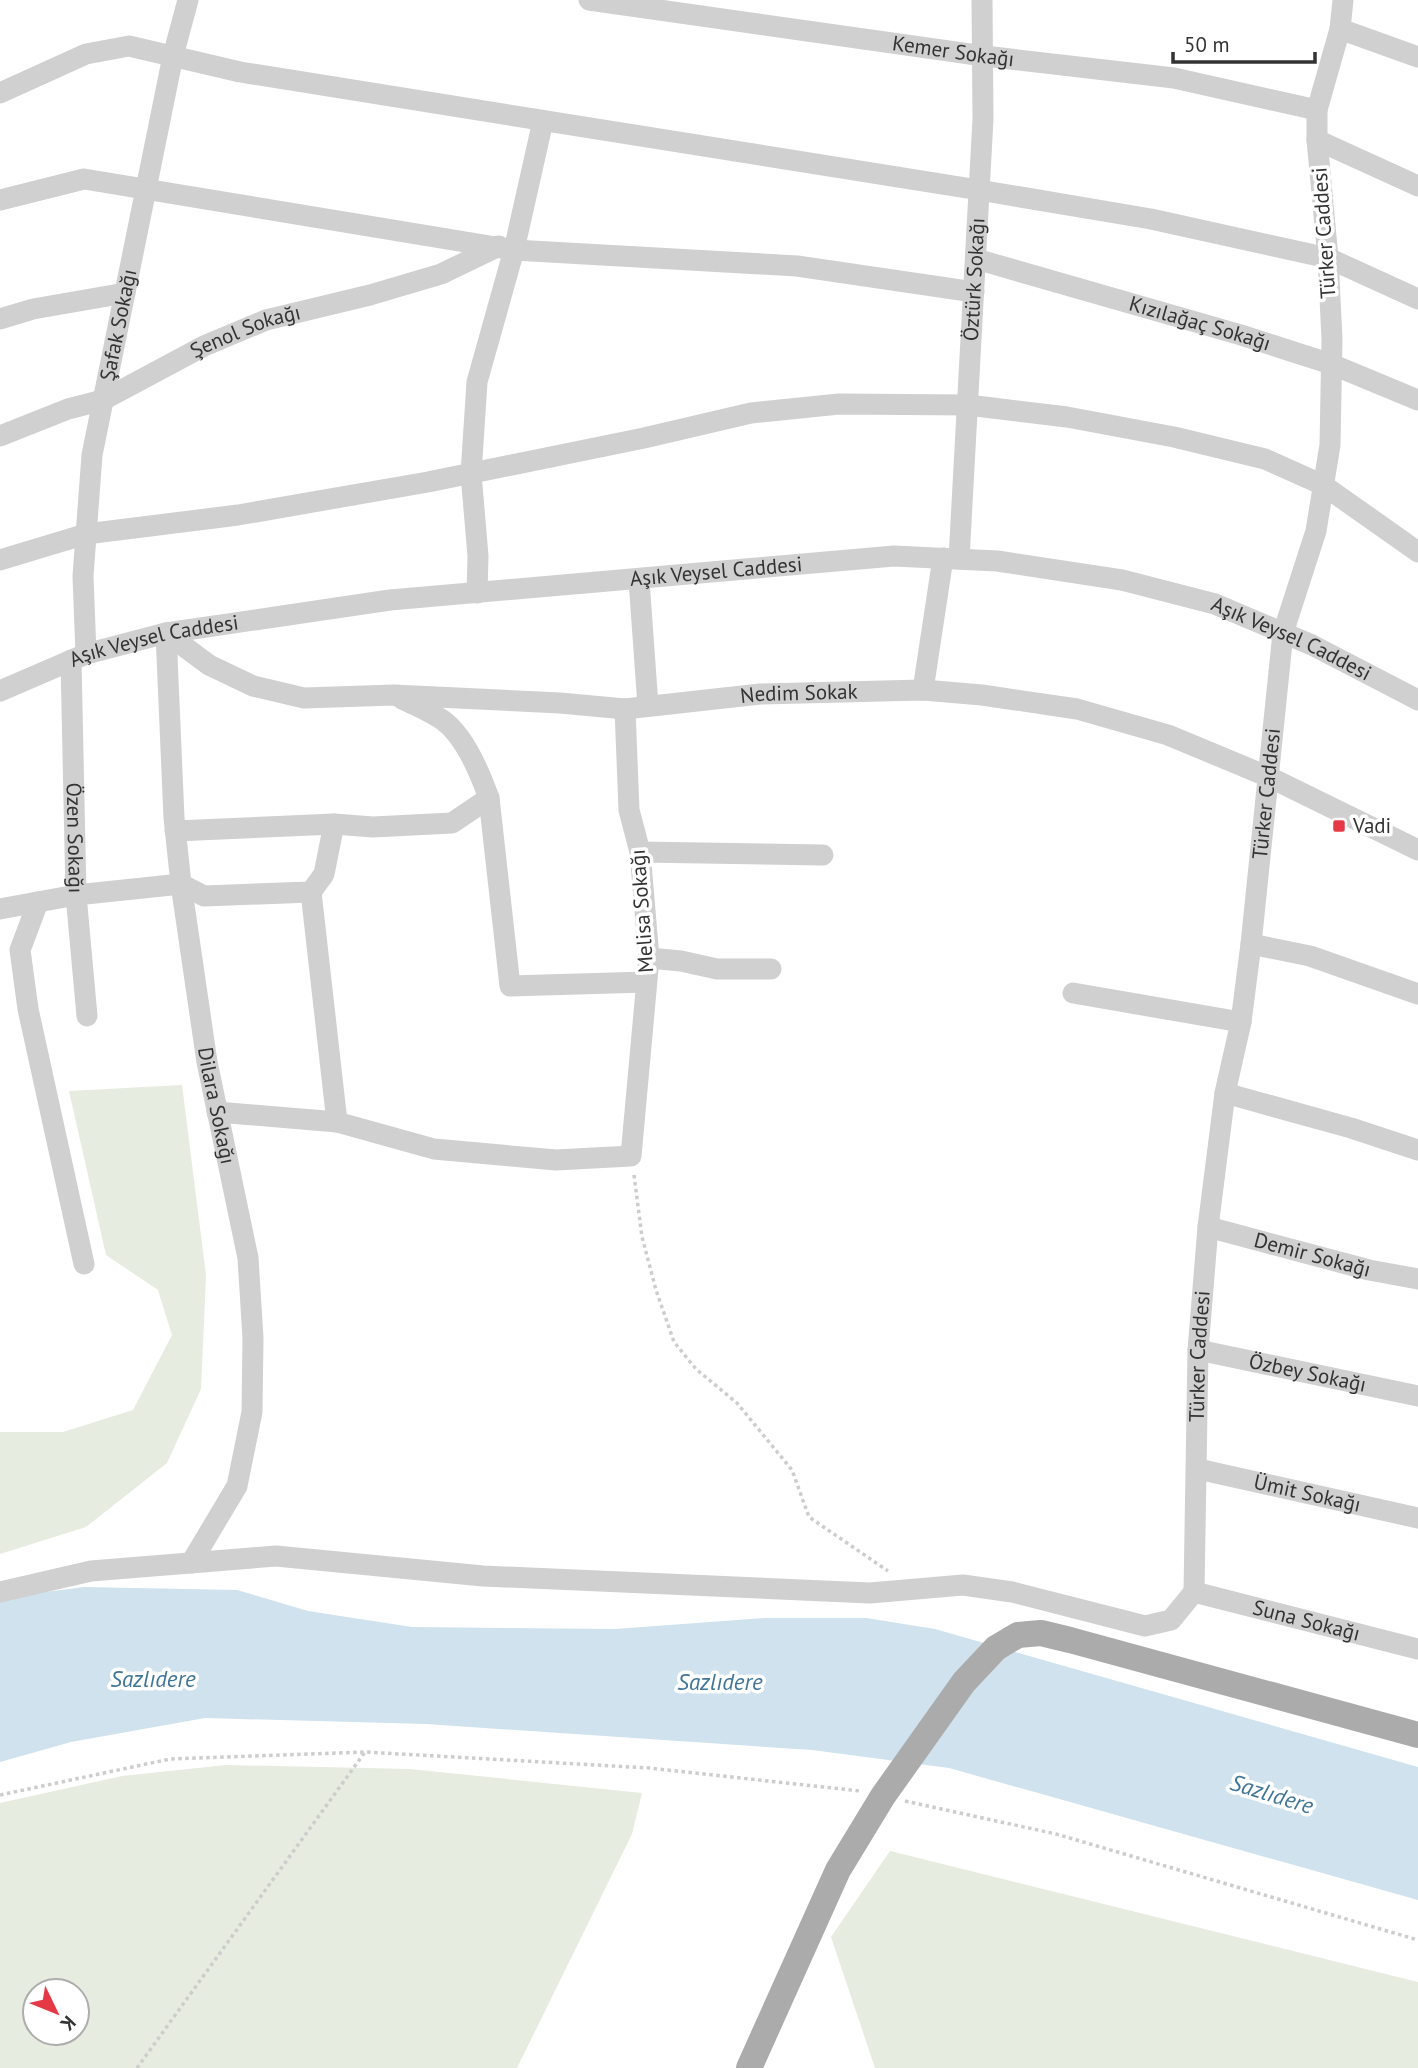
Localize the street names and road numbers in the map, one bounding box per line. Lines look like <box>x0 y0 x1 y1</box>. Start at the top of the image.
street label: Kemer Sokağı <box>891 29 1016 72</box>
street label: Türker Caddesi <box>1305 166 1342 300</box>
street label: Öztürk Sokağı <box>957 217 991 342</box>
street label: Şafak Sokağı <box>93 267 142 383</box>
street label: Kızılağaç Sokağı <box>1126 290 1274 357</box>
street label: Şenol Sokağı <box>185 298 303 364</box>
street label: Aşık Veysel Caddesi <box>629 550 803 592</box>
street label: Aşık Veysel Caddesi <box>1207 590 1376 686</box>
street label: Aşık Veysel Caddesi <box>65 608 240 673</box>
street label: Nedim Sokak <box>739 678 858 709</box>
street label: Türker Caddesi <box>1246 727 1286 861</box>
street label: Özen Sokağı <box>61 782 90 894</box>
street label: Melisa Sokağı <box>624 848 659 974</box>
street label: Dilara Sokağı <box>192 1045 242 1166</box>
street label: Demir Sokağı <box>1251 1226 1374 1283</box>
street label: Türker Caddesi <box>1183 1289 1216 1422</box>
street label: Özbey Sokağı <box>1247 1347 1369 1398</box>
street label: Ümit Sokağı <box>1251 1468 1364 1518</box>
street label: Suna Sokağı <box>1250 1593 1363 1647</box>

